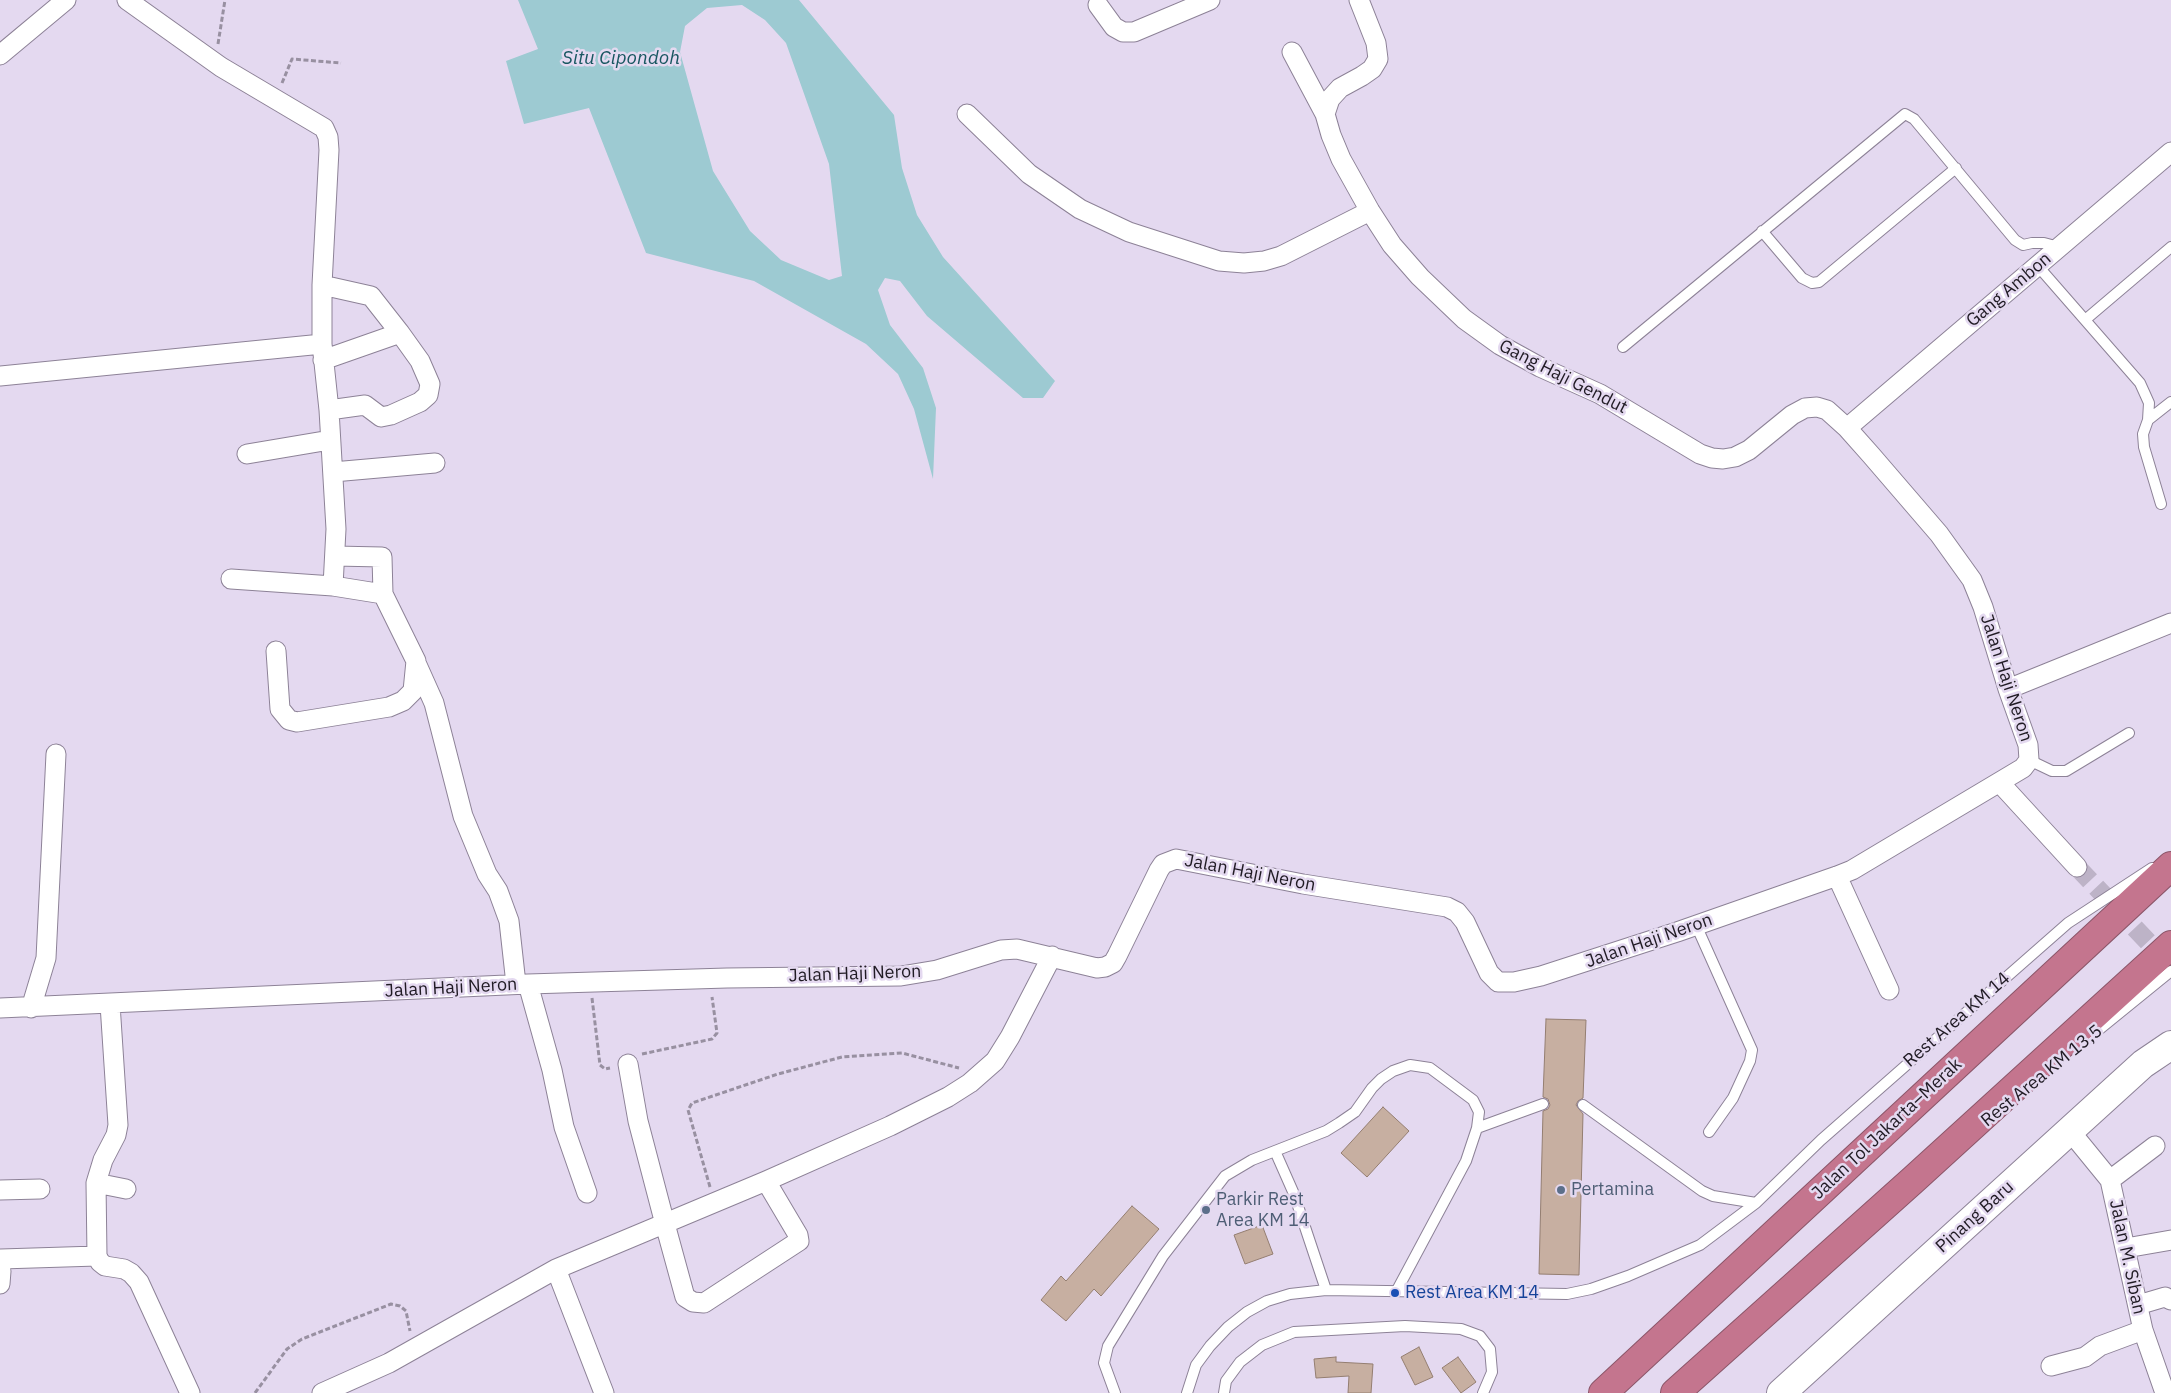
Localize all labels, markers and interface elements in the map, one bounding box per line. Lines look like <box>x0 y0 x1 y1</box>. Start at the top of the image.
water label: Situ Cipondoh <box>562 48 680 70</box>
street label: Gang Ambon <box>1962 248 2056 332</box>
street label: Gang Haji Gendut <box>1495 335 1631 419</box>
street label: Jalan Haji Neron <box>1975 612 2037 744</box>
street label: Jalan Haji Neron <box>1183 850 1317 896</box>
street label: Jalan Haji Neron <box>1583 909 1715 973</box>
street label: Jalan Haji Neron <box>788 961 922 987</box>
street label: Rest Area KM 14 <box>1899 968 2015 1072</box>
street label: Jalan Haji Neron <box>384 974 518 1002</box>
street label: Rest Area KM 13,5 <box>1977 1021 2107 1131</box>
street label: Jalan Tol Jakarta–Merak <box>1808 1054 1966 1204</box>
street label: Pinang Baru <box>1932 1176 2018 1258</box>
place label: Pertamina <box>1571 1179 1654 1201</box>
marker: Pertamina <box>1555 1184 1567 1196</box>
place label: Parkir Rest Area KM 14 <box>1216 1189 1310 1232</box>
street label: Jalan M. Siban <box>2104 1198 2150 1316</box>
marker: Parkir Rest Area KM 14 <box>1200 1204 1212 1216</box>
place label: Rest Area KM 14 <box>1405 1282 1539 1304</box>
marker: Rest Area KM 14 <box>1389 1287 1401 1299</box>

